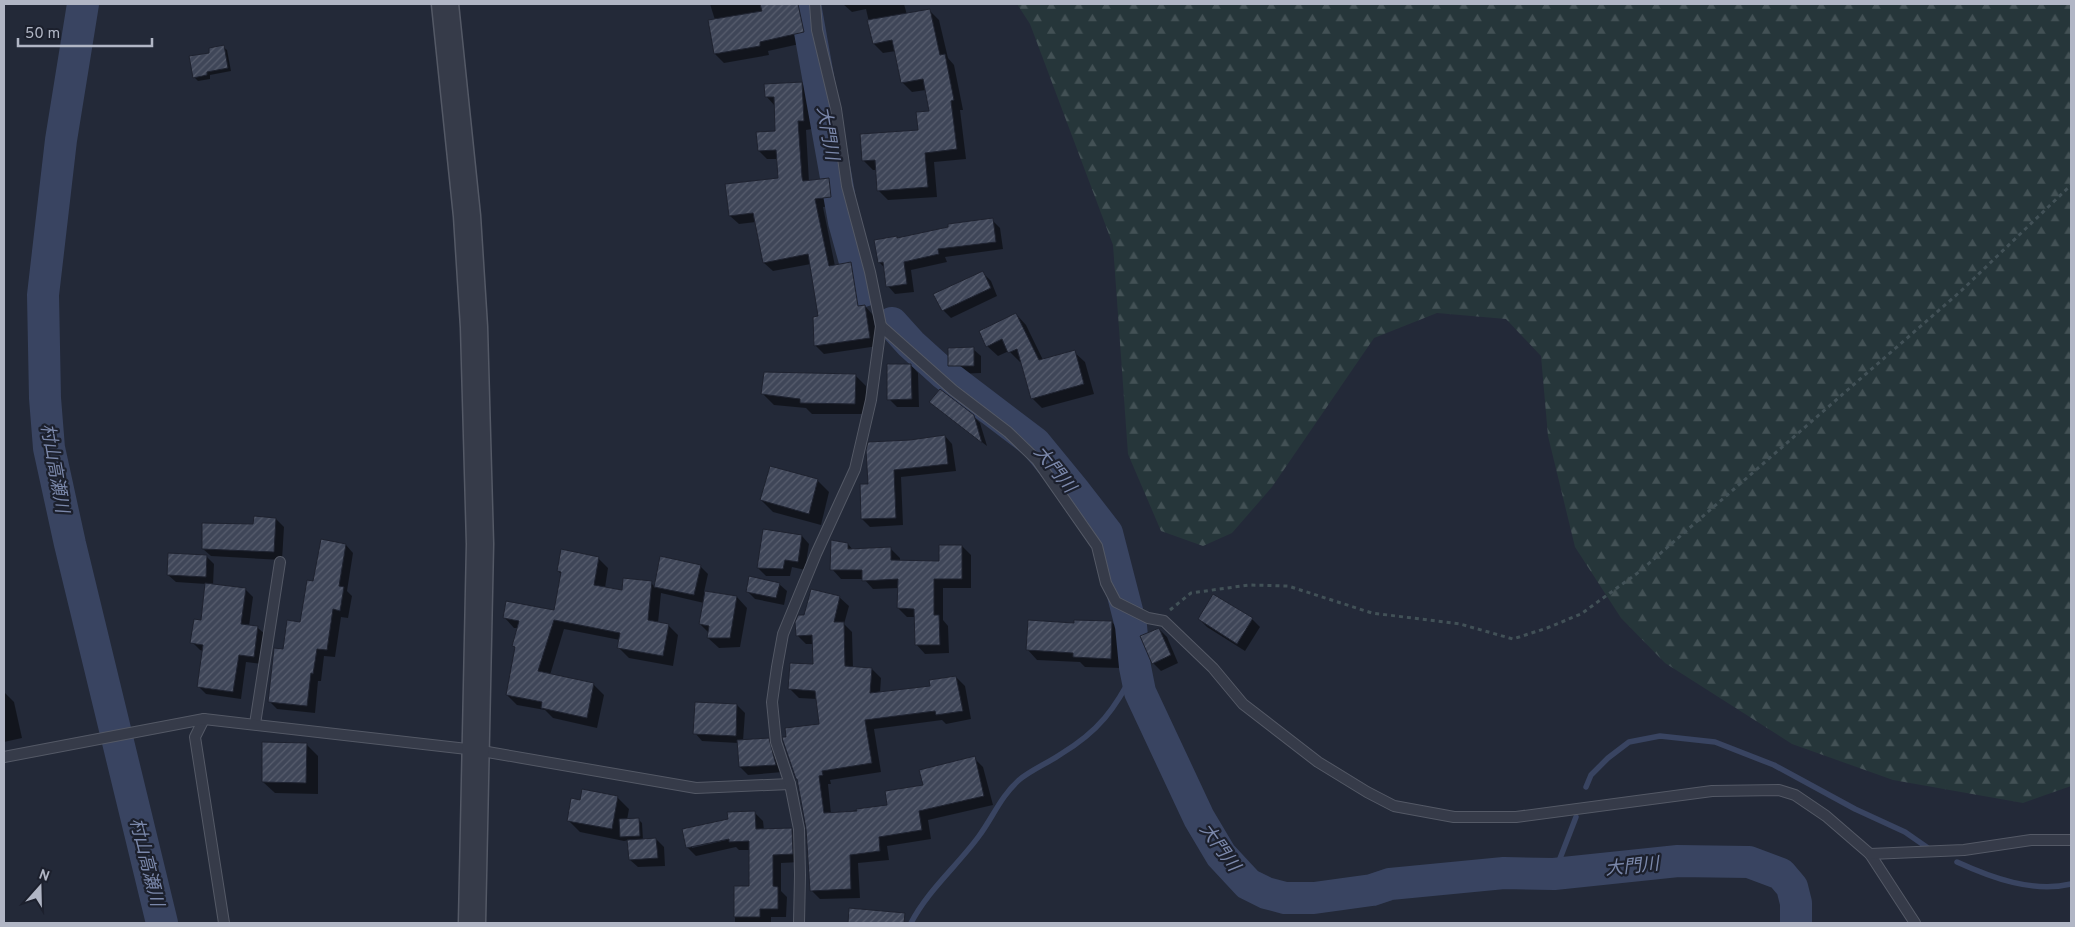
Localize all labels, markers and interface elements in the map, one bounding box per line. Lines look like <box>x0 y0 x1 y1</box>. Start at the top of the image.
scale bar <box>18 15 151 47</box>
text: 50 m <box>25 25 60 44</box>
water label: 大門川 <box>811 105 843 164</box>
water label: 村山高瀬川 <box>34 422 73 517</box>
water label: 大門川 <box>1028 442 1081 500</box>
water label: 村山高瀬川 <box>123 816 168 911</box>
water label: 大門川 <box>1194 819 1245 878</box>
water label: 大門川 <box>1604 853 1662 882</box>
north arrow <box>15 862 65 912</box>
text: N <box>36 866 52 886</box>

